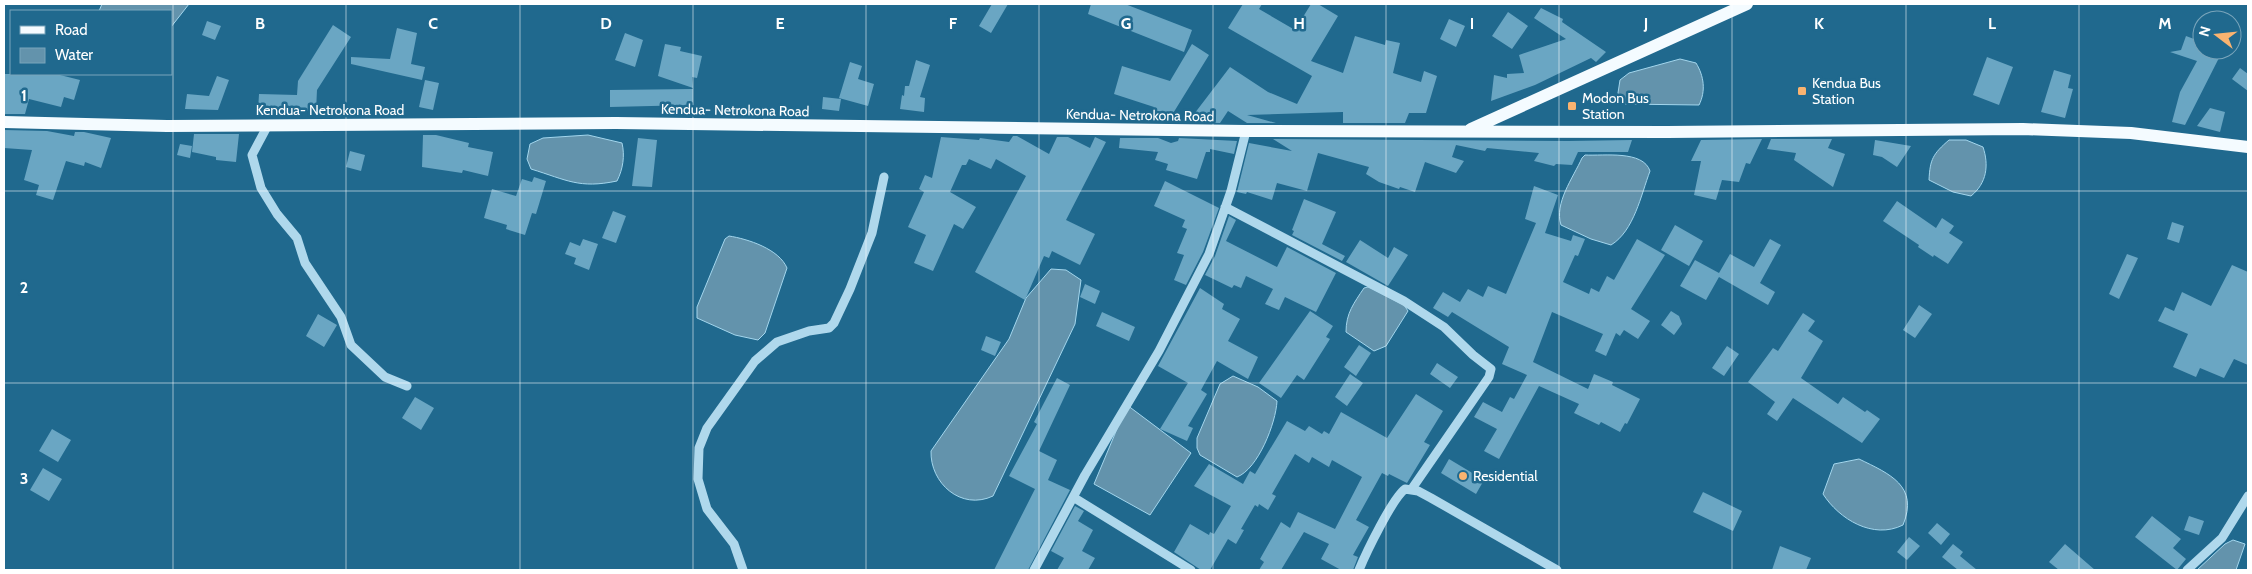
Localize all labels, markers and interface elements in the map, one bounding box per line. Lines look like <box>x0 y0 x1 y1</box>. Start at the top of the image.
legend <box>10 10 172 75</box>
north arrow <box>2192 10 2242 60</box>
text: B <box>255 14 265 33</box>
text: C <box>428 14 438 33</box>
text: D <box>600 14 612 33</box>
text: E <box>775 14 785 33</box>
text: F <box>949 14 958 33</box>
text: G <box>1121 14 1131 33</box>
text: H <box>1293 14 1305 33</box>
text: I <box>1470 14 1474 33</box>
text: J <box>1643 14 1648 33</box>
text: K <box>1814 14 1824 33</box>
text: L <box>1988 14 1996 33</box>
text: M <box>2158 14 2172 33</box>
text: Road <box>55 21 88 39</box>
text: N <box>2194 24 2215 39</box>
text: Water <box>55 46 93 64</box>
place label: Kendua Bus Station <box>1812 74 1881 108</box>
marker: Kendua Bus Station <box>1796 85 1808 97</box>
text: 1 <box>21 86 27 105</box>
place label: Modon Bus Station <box>1582 89 1649 123</box>
street label: Kendua- Netrokona Road <box>661 100 809 120</box>
marker: Modon Bus Station <box>1566 100 1578 112</box>
street label: Kendua- Netrokona Road <box>256 101 404 119</box>
street label: Kendua- Netrokona Road <box>1066 105 1214 125</box>
text: 2 <box>20 278 28 297</box>
place label: Residential <box>1473 467 1538 485</box>
text: 3 <box>20 469 28 488</box>
marker: Residential <box>1457 470 1469 482</box>

